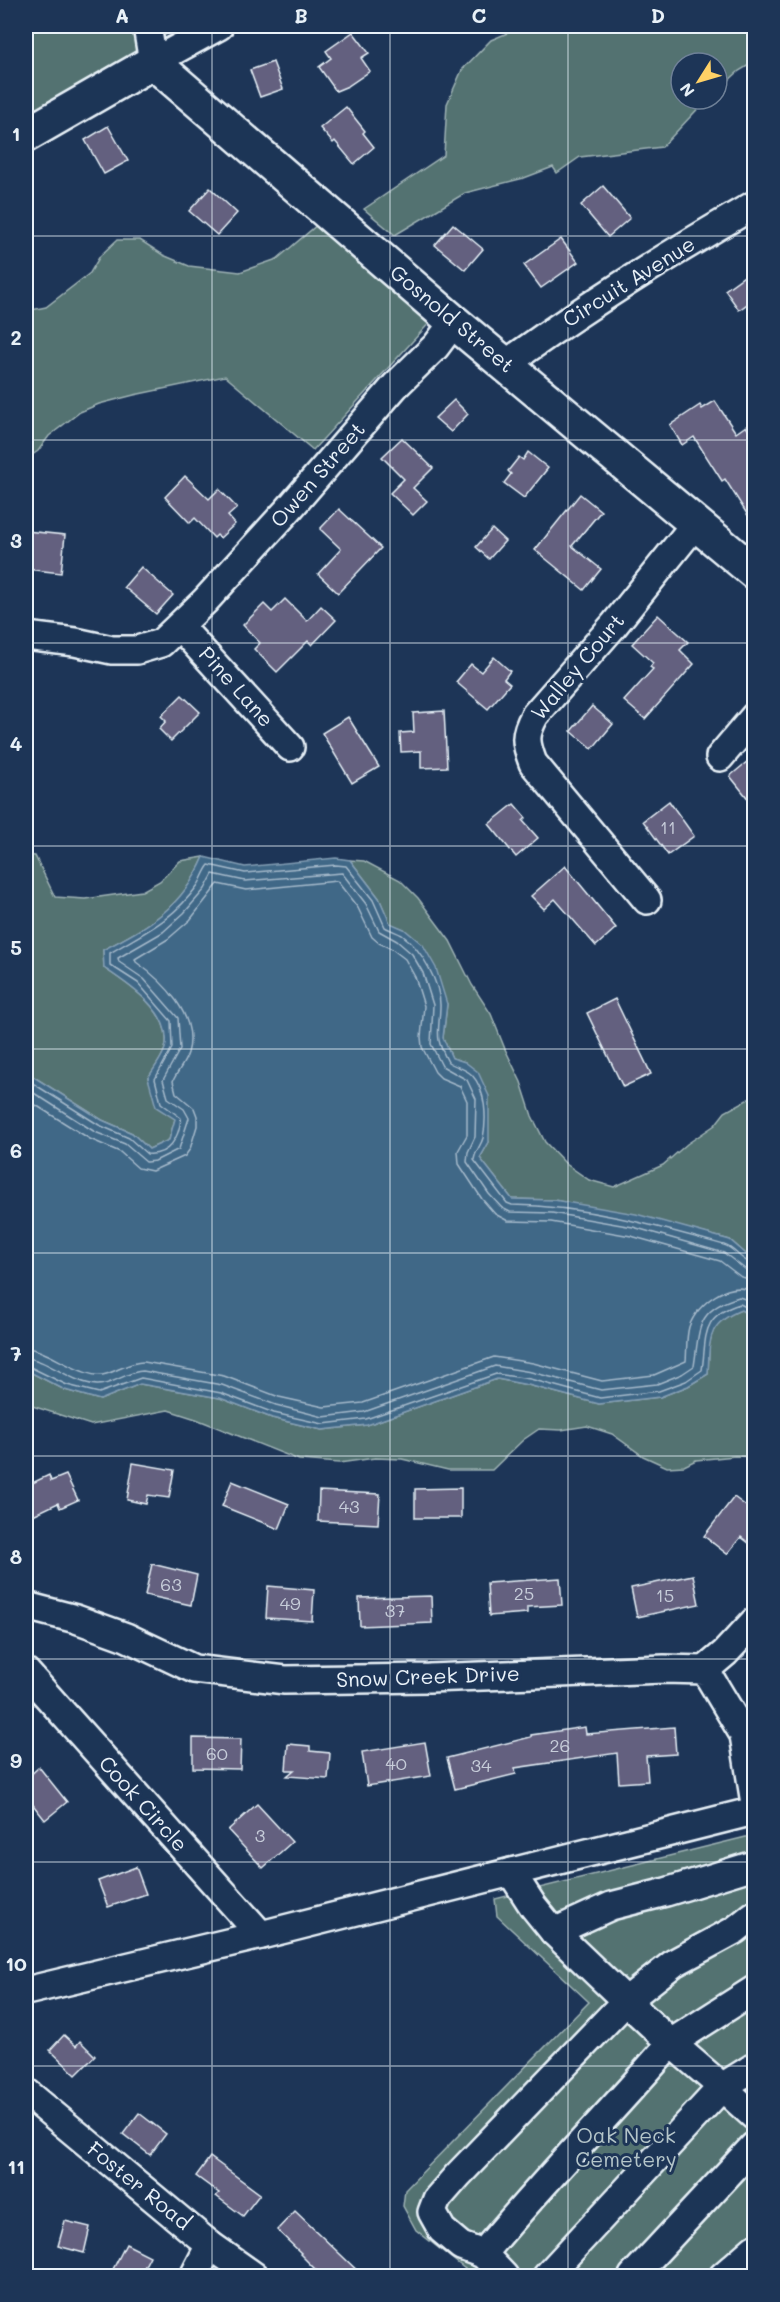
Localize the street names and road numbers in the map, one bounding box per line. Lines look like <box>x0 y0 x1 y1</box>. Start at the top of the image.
street label: Circuit Avenue <box>557 229 699 332</box>
street label: Gosnold Street <box>385 258 521 378</box>
street label: Owen Street <box>264 416 370 532</box>
street label: Walley Court <box>524 607 629 725</box>
street label: Pine Lane <box>194 640 280 732</box>
street label: Snow Creek Drive <box>336 1659 520 1692</box>
street label: Cook Circle <box>94 1749 194 1857</box>
street label: Foster Road <box>82 2135 197 2235</box>

